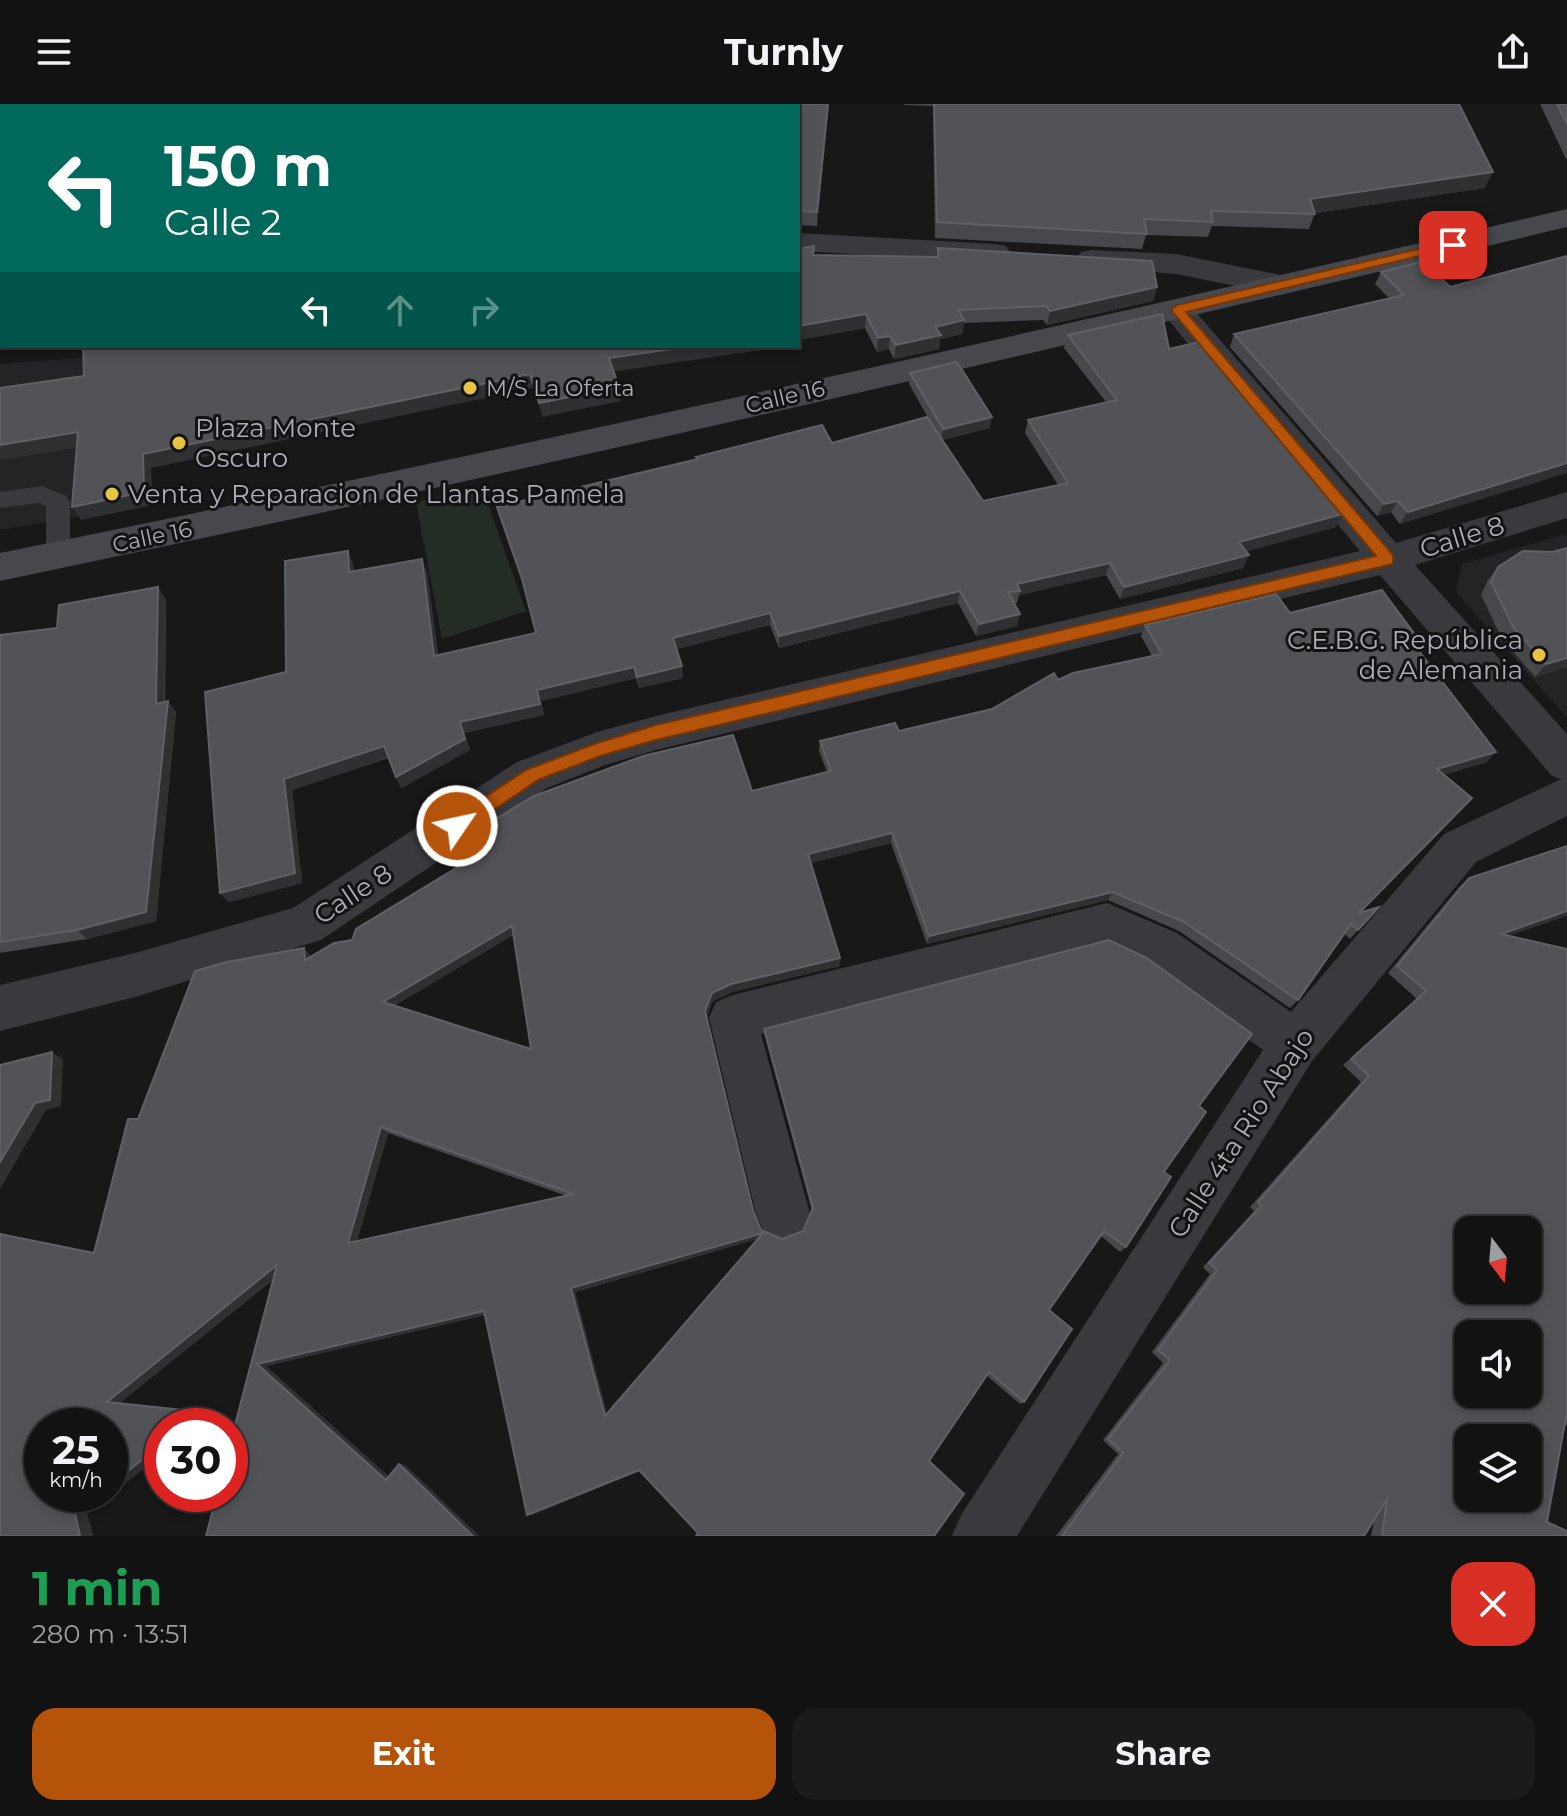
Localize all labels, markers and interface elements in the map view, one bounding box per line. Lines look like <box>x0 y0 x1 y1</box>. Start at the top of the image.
icon: menu <box>32 30 76 74</box>
text: Turnly <box>724 30 843 74</box>
icon: share <box>1491 30 1535 74</box>
text: 150 m <box>164 132 332 200</box>
icon: left <box>32 136 136 240</box>
text: Calle 2 <box>164 200 281 244</box>
pin <box>1419 211 1487 279</box>
icon: arrive <box>1431 223 1475 267</box>
icon: left <box>294 288 338 332</box>
icon: ahead <box>378 288 422 332</box>
icon: right <box>462 288 506 332</box>
place label: M/S La Oferta <box>486 375 635 402</box>
street label: Calle 16 <box>743 375 827 419</box>
marker: M/S La Oferta <box>461 379 479 397</box>
place label: Plaza Monte Oscuro <box>195 412 356 474</box>
marker: Plaza Monte Oscuro <box>170 434 188 452</box>
place label: Venta y Reparacion de Llantas Pamela <box>128 478 625 510</box>
marker: Venta y Reparacion de Llantas Pamela <box>103 485 121 503</box>
street label: Calle 8 <box>1416 509 1508 565</box>
street label: Calle 16 <box>110 515 194 559</box>
place label: C.E.B.G. República de Alemania <box>1287 624 1523 686</box>
marker: C.E.B.G. República de Alemania <box>1530 646 1548 664</box>
position arrow <box>415 784 499 868</box>
street label: Calle 8 <box>308 857 398 931</box>
street label: Calle 4ta Rio Abajo <box>1161 1022 1321 1244</box>
north arrow <box>1454 1216 1542 1304</box>
map controls <box>1454 1216 1542 1512</box>
button: sound <box>1454 1320 1542 1408</box>
speed limit sign: 30 <box>144 1408 248 1512</box>
button: layers <box>1454 1424 1542 1512</box>
text: 25 <box>52 1425 100 1474</box>
text: km/h <box>49 1468 103 1492</box>
text: 1 min <box>32 1559 162 1617</box>
button: close <box>1451 1562 1535 1646</box>
text: 280 m · 13:51 <box>32 1618 189 1650</box>
button: Exit <box>32 1708 776 1800</box>
button: Share <box>792 1708 1535 1800</box>

